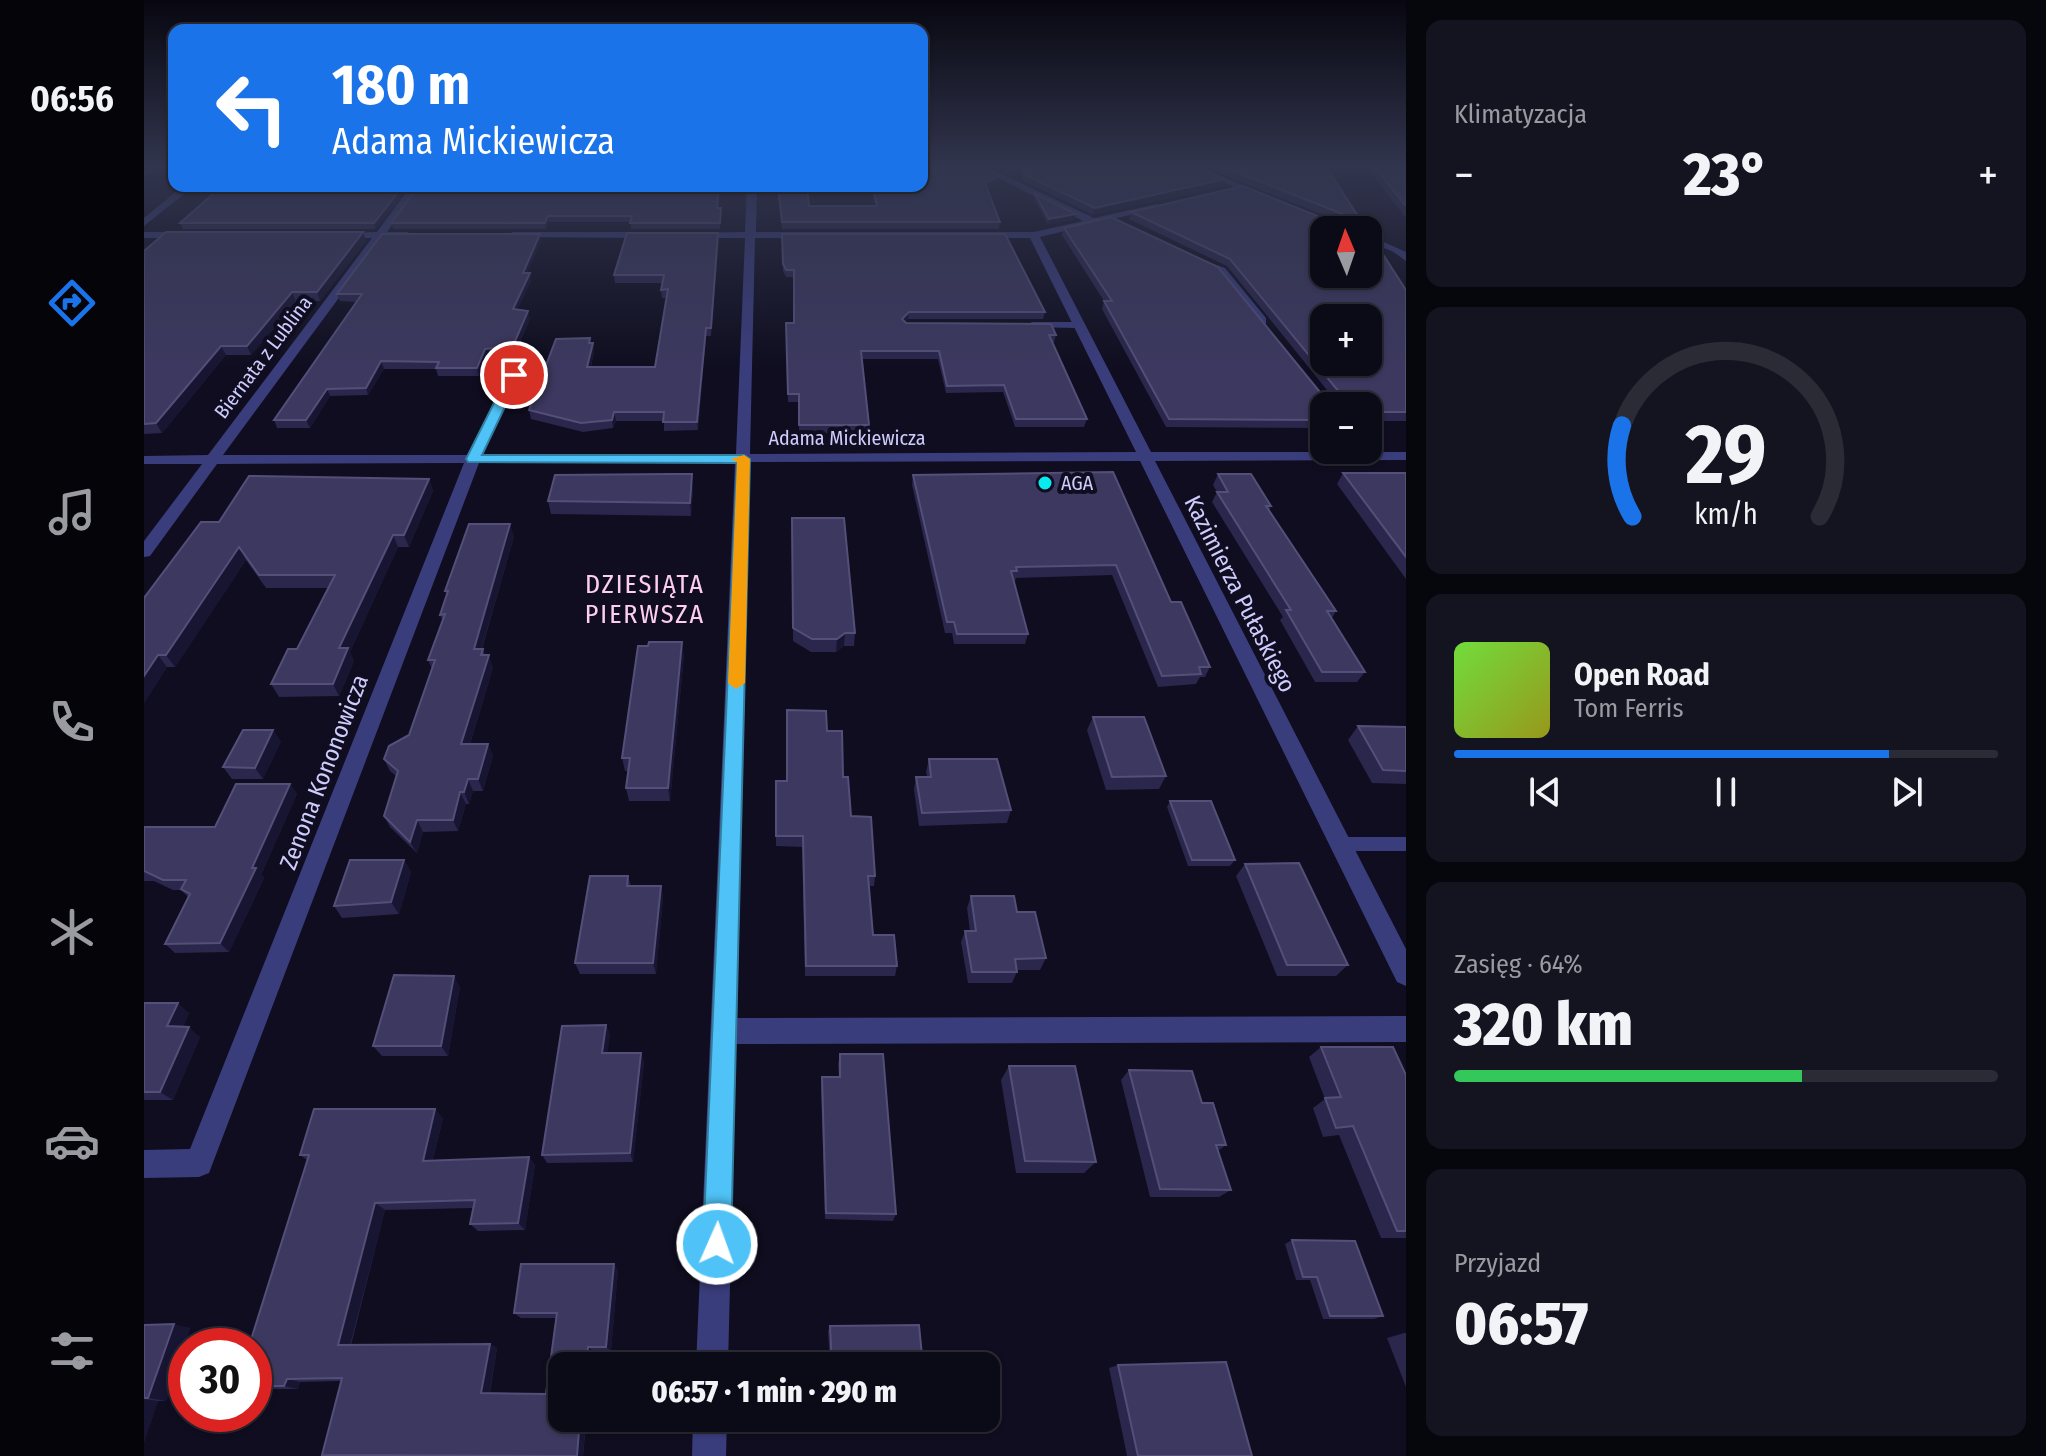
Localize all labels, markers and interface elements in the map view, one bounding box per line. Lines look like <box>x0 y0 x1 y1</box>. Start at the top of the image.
text: 180 m <box>332 52 470 119</box>
icon: left <box>200 56 304 160</box>
text: 06:56 <box>30 77 114 121</box>
text: Klimatyzacja <box>1454 99 1587 130</box>
text: Adama Mickiewicza <box>332 120 615 164</box>
text: 23° <box>1683 139 1768 211</box>
text: − <box>1454 149 1474 202</box>
text: + <box>1978 149 1998 202</box>
north arrow <box>1310 216 1382 288</box>
map controls <box>1310 216 1382 464</box>
icon: directions <box>44 275 100 331</box>
street label: Biernata z Lublina <box>209 291 317 423</box>
button: + <box>1310 304 1382 376</box>
pin <box>480 341 548 409</box>
icon: arrive <box>492 353 536 397</box>
button: − <box>1310 392 1382 464</box>
text: 29 <box>1684 404 1767 504</box>
street label: Adama Mickiewicza <box>768 426 926 450</box>
place label: AGA <box>1061 471 1094 495</box>
marker: AGA <box>1036 474 1054 492</box>
icon: music <box>44 484 100 540</box>
street label: Kazimierza Pułaskiego <box>1178 491 1302 697</box>
text: km/h <box>1694 497 1758 532</box>
district label: DZIESIĄTA PIERWSZA <box>585 569 705 630</box>
text: Open Road <box>1574 657 1710 693</box>
street label: Zenona Kononowicza <box>274 671 374 873</box>
text: Tom Ferris <box>1574 693 1684 724</box>
icon: phone <box>44 694 100 750</box>
icon: previous <box>1523 770 1567 814</box>
icon: pause <box>1704 770 1748 814</box>
icon: next <box>1885 770 1929 814</box>
icon: climate <box>44 904 100 960</box>
text: Zasięg · 64% <box>1454 949 1583 980</box>
text: 320 km <box>1454 989 1633 1061</box>
icon: car <box>44 1113 100 1169</box>
position arrow <box>675 1202 759 1286</box>
text: Przyjazd <box>1454 1248 1541 1279</box>
text: 06:57 <box>1454 1288 1588 1360</box>
icon: filters <box>44 1323 100 1379</box>
speed limit sign: 30 <box>168 1328 272 1432</box>
text: 06:57 · 1 min · 290 m <box>651 1374 897 1410</box>

